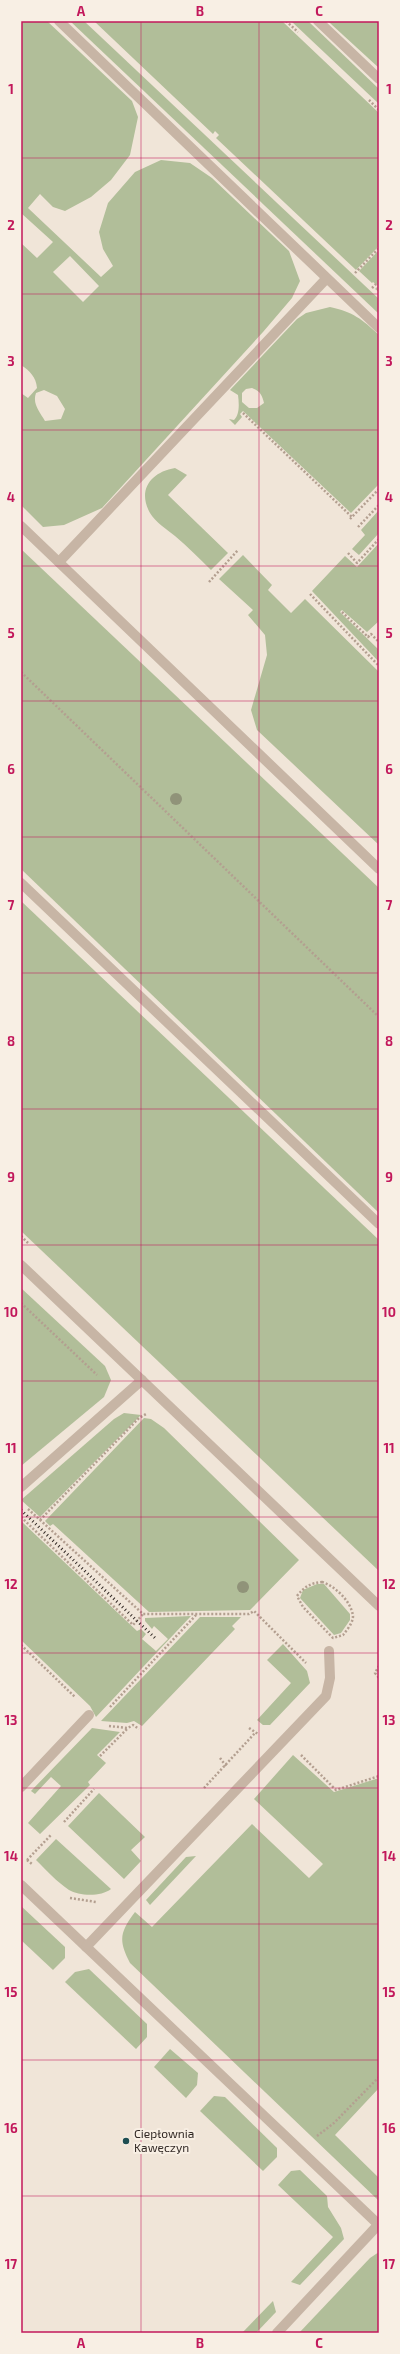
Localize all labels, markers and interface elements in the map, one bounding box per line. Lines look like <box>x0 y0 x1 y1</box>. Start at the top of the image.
text: A <box>77 3 86 19</box>
text: B <box>196 3 204 19</box>
text: C <box>315 3 323 19</box>
text: 1 <box>8 81 14 97</box>
text: 1 <box>386 81 392 97</box>
text: 2 <box>7 217 15 233</box>
text: 2 <box>385 217 393 233</box>
text: 3 <box>7 353 15 369</box>
text: 3 <box>385 353 393 369</box>
text: 4 <box>7 489 15 505</box>
text: 4 <box>385 489 393 505</box>
text: 5 <box>7 625 15 641</box>
text: 5 <box>385 625 393 641</box>
text: 6 <box>7 761 15 777</box>
text: 6 <box>385 761 393 777</box>
text: 7 <box>8 897 15 913</box>
text: 7 <box>386 897 393 913</box>
text: 8 <box>7 1033 15 1049</box>
text: 8 <box>385 1033 393 1049</box>
text: 9 <box>7 1169 15 1185</box>
text: 9 <box>385 1169 393 1185</box>
text: 10 <box>4 1304 18 1320</box>
text: 10 <box>382 1304 396 1320</box>
text: 11 <box>5 1440 17 1456</box>
text: 11 <box>383 1440 395 1456</box>
text: 12 <box>4 1576 18 1592</box>
text: 12 <box>382 1576 396 1592</box>
text: 13 <box>5 1712 18 1728</box>
text: 13 <box>383 1712 396 1728</box>
text: 14 <box>4 1848 18 1864</box>
text: 14 <box>382 1848 396 1864</box>
text: 15 <box>5 1984 17 2000</box>
text: 15 <box>383 1984 395 2000</box>
text: 16 <box>4 2120 18 2136</box>
text: 16 <box>382 2120 396 2136</box>
place label: Ciepłownia Kawęczyn <box>134 2126 194 2154</box>
marker: Ciepłownia Kawęczyn <box>121 2136 131 2146</box>
text: 17 <box>5 2256 17 2272</box>
text: 17 <box>383 2256 395 2272</box>
text: A <box>77 2335 86 2351</box>
text: B <box>196 2335 204 2351</box>
text: C <box>315 2335 323 2351</box>

